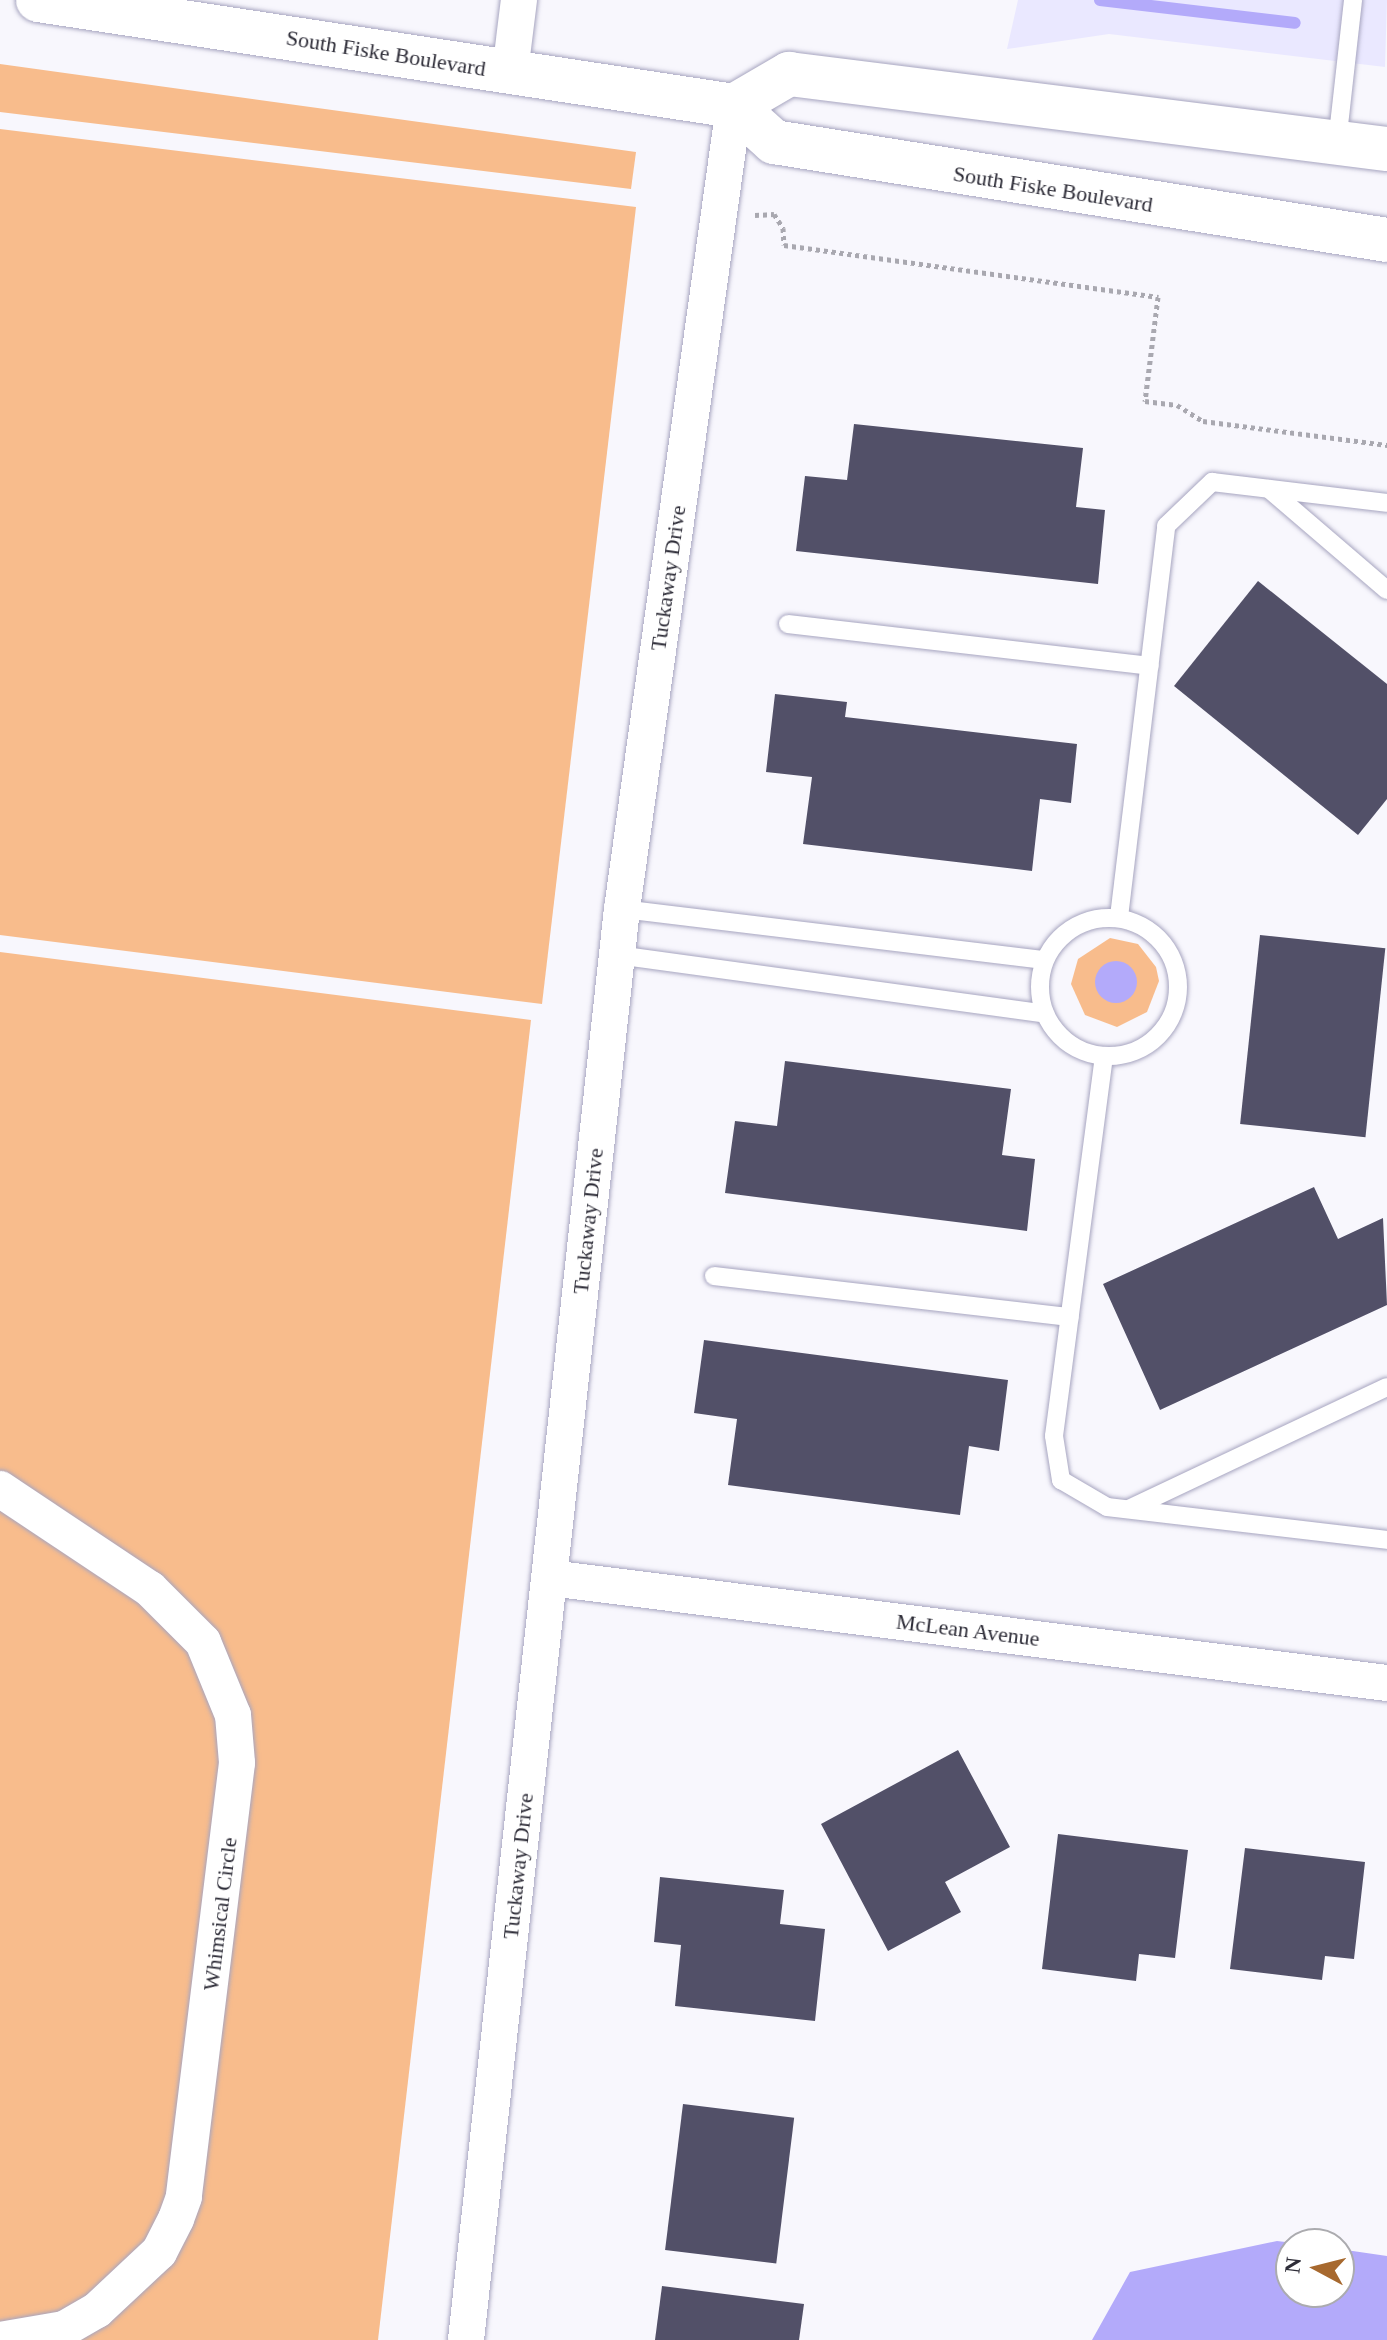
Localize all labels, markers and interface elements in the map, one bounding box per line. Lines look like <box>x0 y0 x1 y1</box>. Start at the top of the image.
street label: South Fiske Boulevard <box>284 24 488 82</box>
street label: South Fiske Boulevard <box>951 160 1155 218</box>
street label: Tuckaway Drive <box>645 504 691 652</box>
street label: Tuckaway Drive <box>567 1147 609 1295</box>
street label: McLean Avenue <box>894 1608 1042 1652</box>
street label: Tuckaway Drive <box>497 1792 539 1940</box>
street label: Whimsical Circle <box>197 1836 243 1992</box>
north arrow <box>1275 2228 1355 2308</box>
text: N <box>1279 2256 1306 2275</box>

